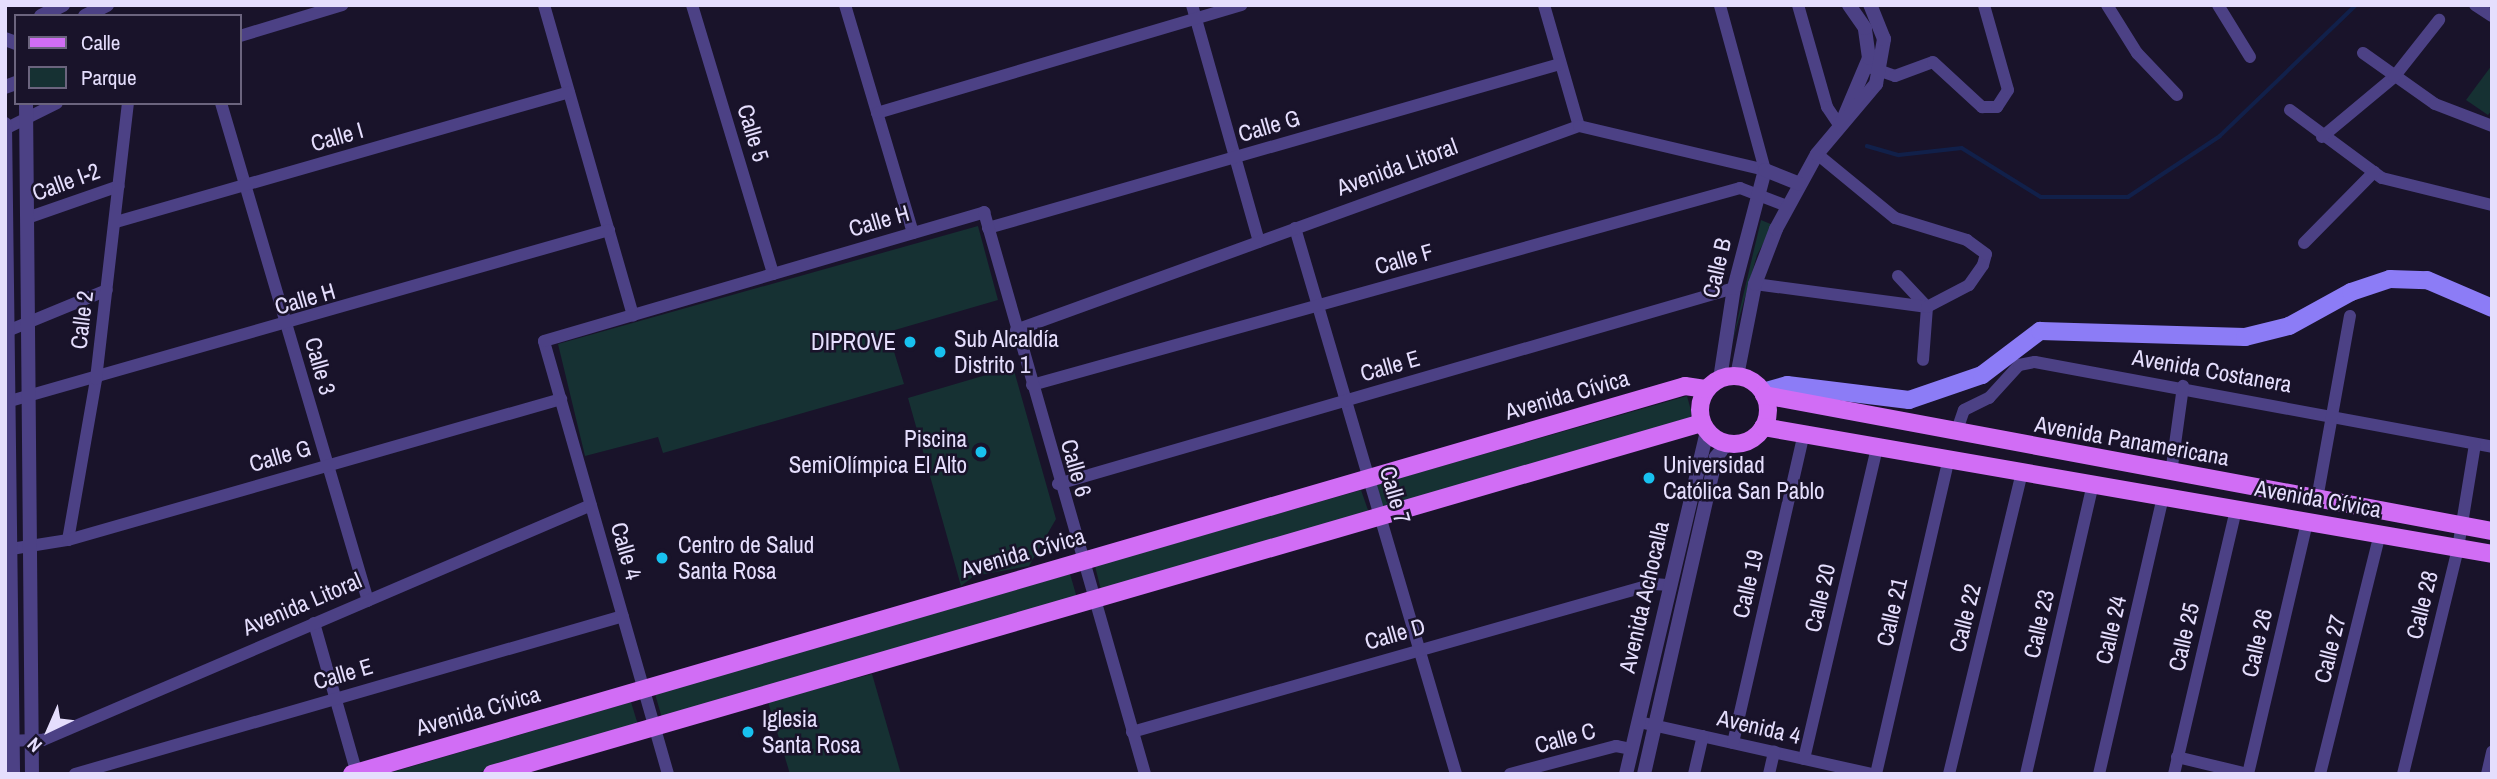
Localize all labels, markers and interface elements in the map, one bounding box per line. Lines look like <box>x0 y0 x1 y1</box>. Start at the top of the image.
legend <box>14 14 242 105</box>
text: Calle <box>81 28 120 57</box>
text: Parque <box>81 63 137 92</box>
street label: Calle 5 <box>731 101 775 165</box>
street label: Calle G <box>1235 104 1303 148</box>
street label: Calle I <box>308 116 366 158</box>
street label: Avenida Litoral <box>1333 132 1461 202</box>
street label: Calle I-2 <box>28 157 104 207</box>
street label: Calle H <box>845 199 913 243</box>
street label: Calle B <box>1697 235 1737 301</box>
street label: Calle F <box>1371 238 1437 280</box>
street label: Calle H <box>271 277 339 321</box>
street label: Calle 2 <box>65 289 99 351</box>
place label: Sub Alcaldía Distrito 1 <box>954 325 1060 379</box>
place label: DIPROVE <box>811 328 896 356</box>
street label: Calle 3 <box>299 334 341 398</box>
marker: DIPROVE <box>902 334 918 350</box>
street label: Avenida Costanera <box>2130 343 2294 399</box>
marker: Sub Alcaldía Distrito 1 <box>932 344 948 360</box>
street label: Calle E <box>1357 344 1423 388</box>
street label: Avenida Cívica <box>1502 364 1632 426</box>
street label: Avenida Panamericana <box>2033 410 2231 472</box>
place label: Piscina SemiOlímpica El Alto <box>788 425 967 479</box>
street label: Calle G <box>246 434 314 478</box>
street label: Calle 6 <box>1055 436 1097 500</box>
marker: Piscina SemiOlímpica El Alto <box>973 444 989 460</box>
place label: Universidad Católica San Pablo <box>1663 451 1824 505</box>
street label: Calle 7 <box>1374 463 1416 527</box>
marker: Universidad Católica San Pablo <box>1641 470 1657 486</box>
street label: Avenida Cívica <box>2253 474 2383 524</box>
street label: Avenida Achocalla <box>1613 518 1675 676</box>
street label: Calle 4 <box>605 519 647 583</box>
street label: Avenida Cívica <box>958 522 1088 584</box>
place label: Centro de Salud Santa Rosa <box>678 531 814 585</box>
street label: Calle 19 <box>1727 547 1769 621</box>
marker: Centro de Salud Santa Rosa <box>652 548 672 568</box>
street label: Calle 20 <box>1799 561 1841 635</box>
street label: Avenida Litoral <box>238 567 366 641</box>
street label: Calle 28 <box>2400 568 2444 642</box>
street label: Calle 21 <box>1871 575 1913 649</box>
street label: Calle 22 <box>1943 581 1987 655</box>
street label: Calle 23 <box>2018 587 2060 661</box>
street label: Calle 24 <box>2090 593 2132 667</box>
street label: Calle 25 <box>2163 600 2205 674</box>
street label: Calle 26 <box>2236 606 2278 680</box>
street label: Calle D <box>1361 612 1429 656</box>
street label: Calle 27 <box>2308 612 2352 686</box>
street label: Calle E <box>310 652 376 696</box>
street label: Avenida Cívica <box>413 680 543 742</box>
north arrow <box>14 695 84 765</box>
street label: Avenida 4 <box>1715 704 1803 750</box>
place label: Iglesia Santa Rosa <box>762 705 861 759</box>
street label: Calle C <box>1532 717 1598 759</box>
marker: Iglesia Santa Rosa <box>740 724 756 740</box>
text: N <box>21 732 47 758</box>

